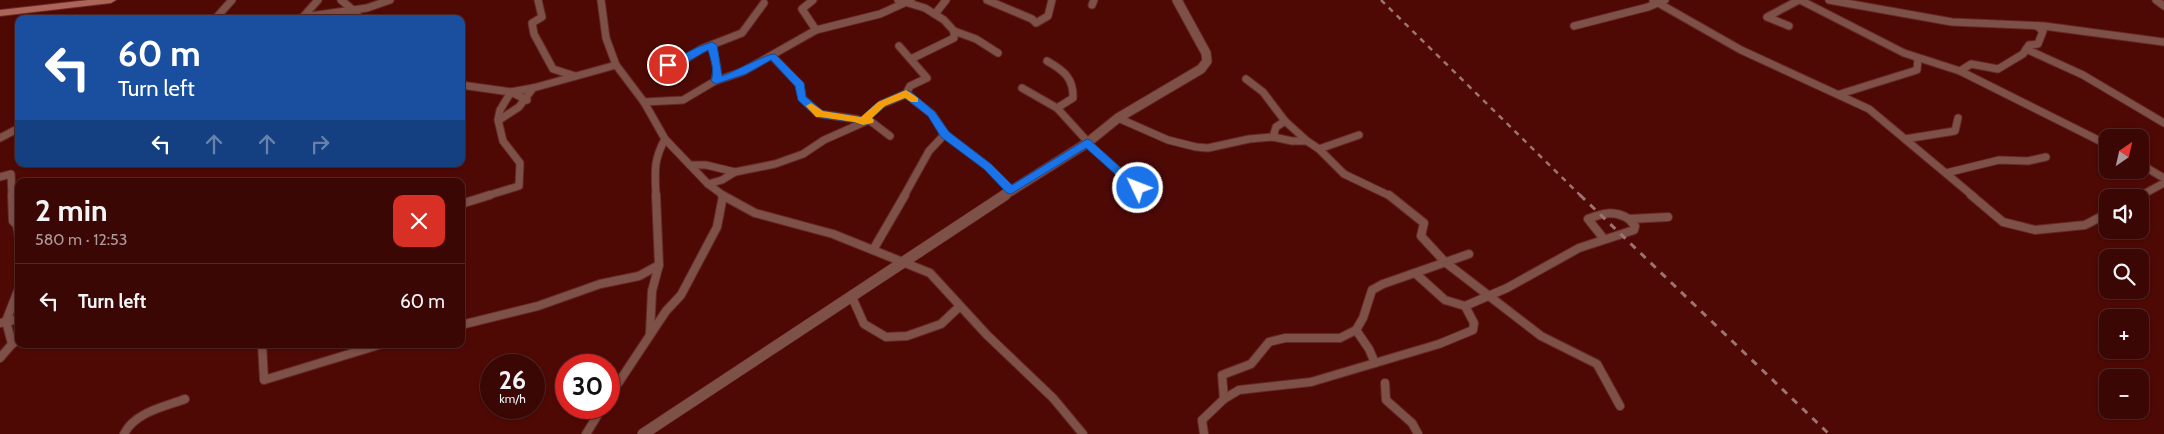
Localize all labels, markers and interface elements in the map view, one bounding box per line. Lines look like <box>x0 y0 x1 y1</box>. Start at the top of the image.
text: 60 m <box>118 32 201 75</box>
icon: left <box>35 35 100 100</box>
pin <box>647 44 689 86</box>
icon: arrive <box>654 51 682 79</box>
text: Turn left <box>118 75 195 102</box>
north arrow <box>2099 129 2149 179</box>
map controls <box>2099 129 2149 419</box>
icon: left <box>147 130 175 158</box>
icon: ahead <box>200 130 228 158</box>
icon: ahead <box>253 130 281 158</box>
icon: right <box>306 130 334 158</box>
position arrow <box>1111 161 1163 213</box>
button: sound <box>2099 189 2149 239</box>
text: 2 min <box>35 192 107 229</box>
button: close <box>393 195 445 247</box>
text: 580 m · 12:53 <box>35 230 127 249</box>
button: search <box>2099 249 2149 299</box>
icon: left <box>35 287 63 315</box>
text: Turn left <box>78 290 146 313</box>
text: 60 m <box>400 290 445 313</box>
button: + <box>2099 309 2149 359</box>
speed limit sign: 30 <box>555 354 620 419</box>
text: 26 <box>499 365 526 395</box>
button: − <box>2099 369 2149 419</box>
text: km/h <box>499 391 526 406</box>

